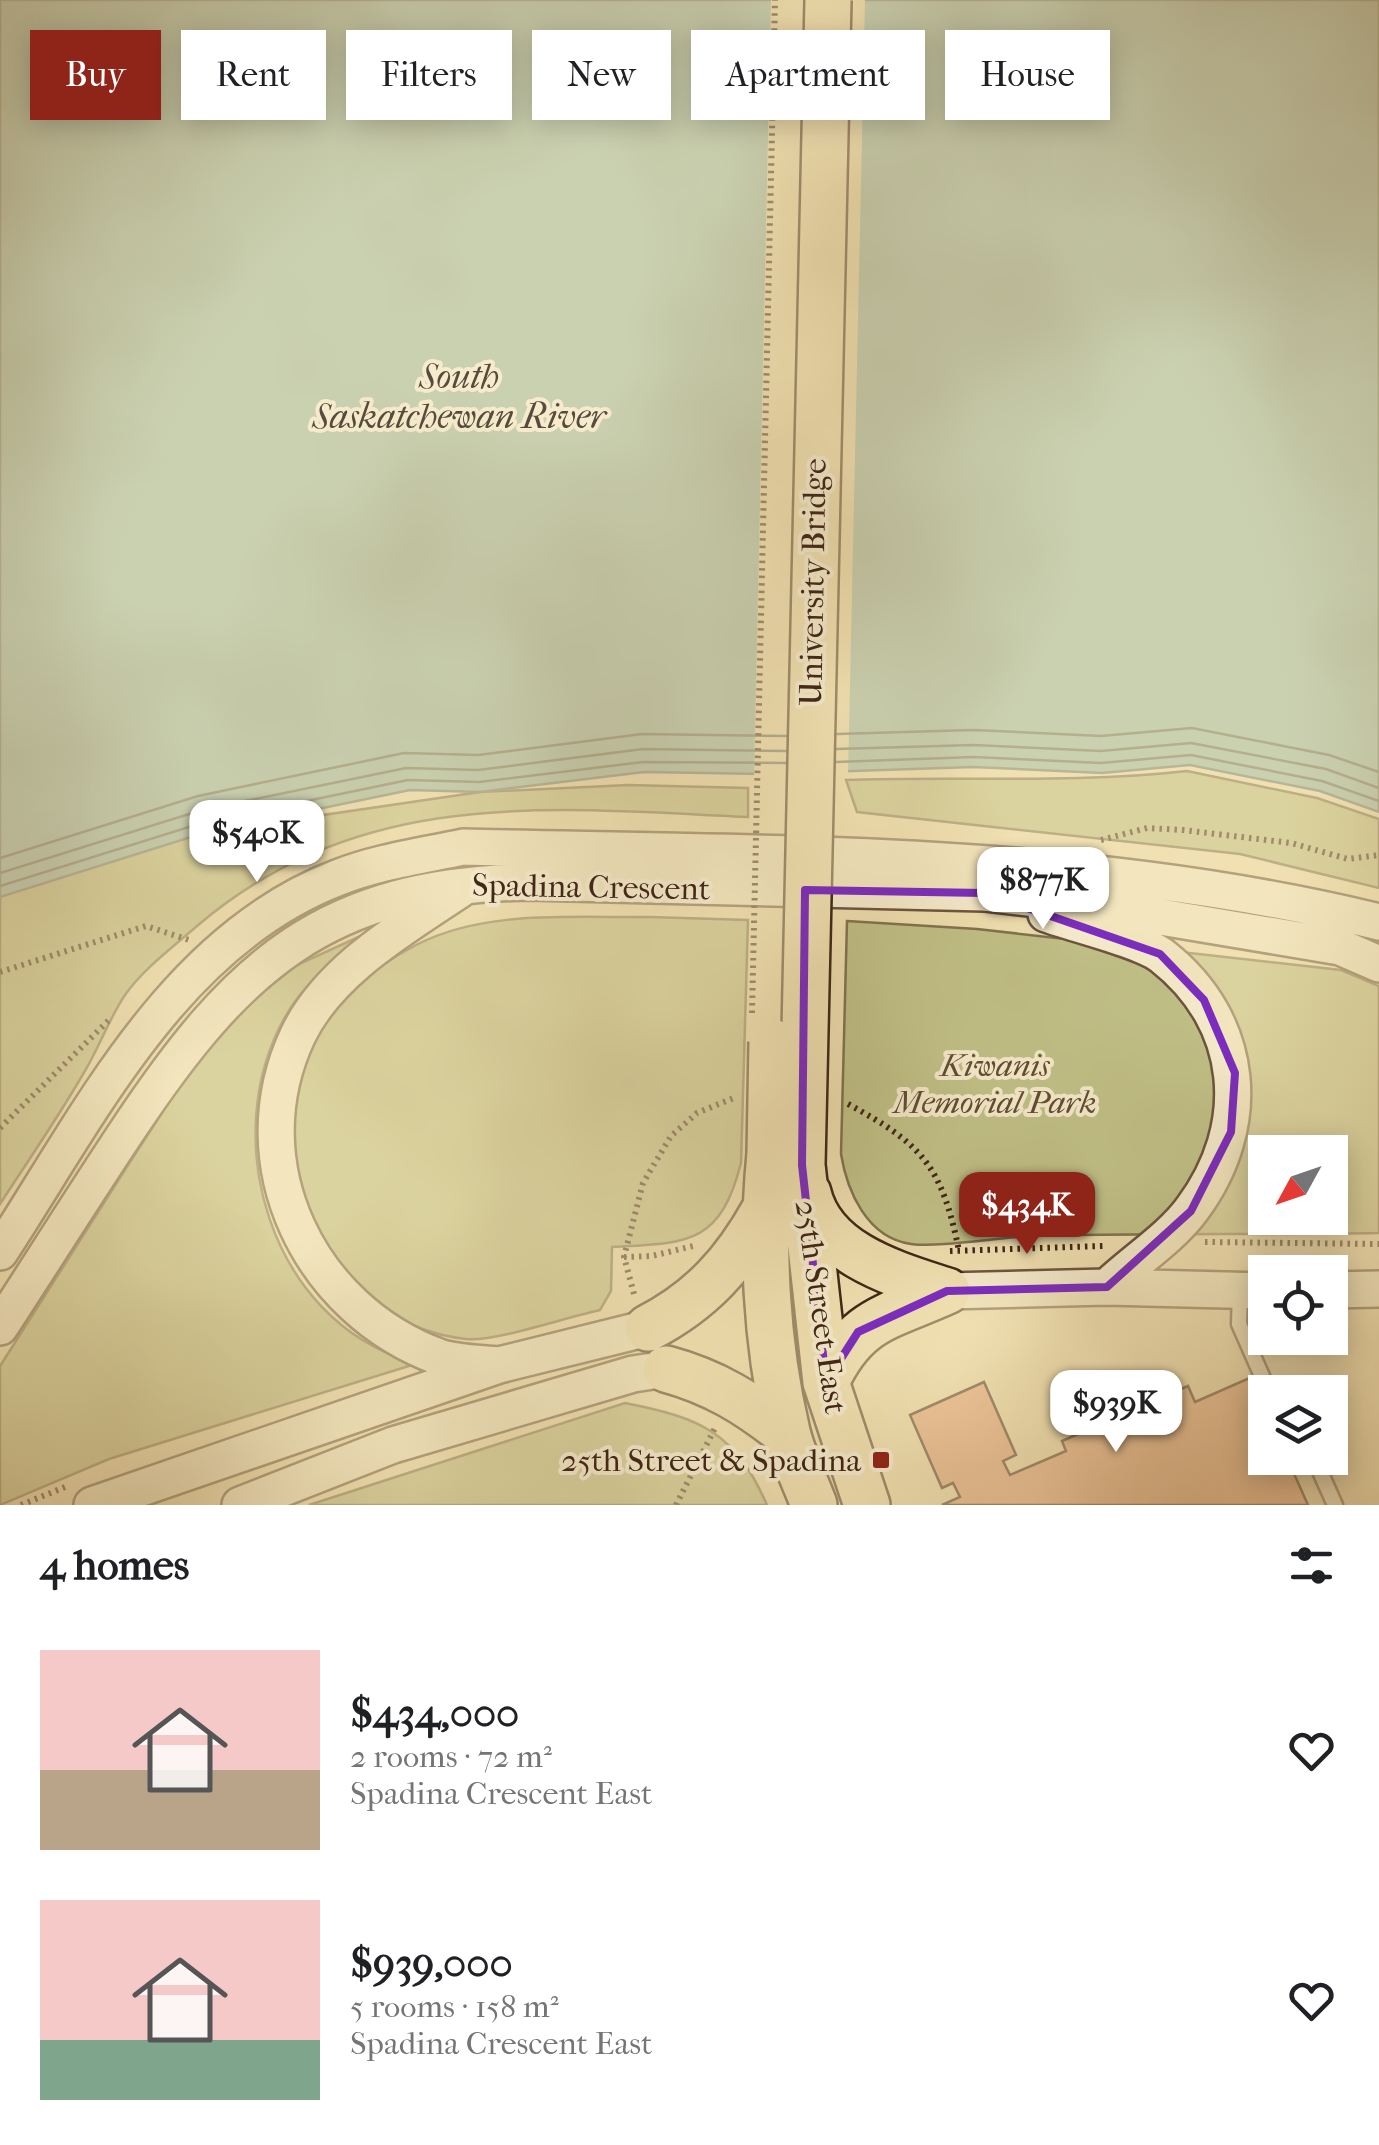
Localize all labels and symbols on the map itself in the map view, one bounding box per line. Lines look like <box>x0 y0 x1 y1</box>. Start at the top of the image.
water label: South Saskatchewan River <box>311 356 608 437</box>
street label: University Bridge <box>792 458 834 706</box>
pin: $540K <box>187 800 327 885</box>
pin: $877K <box>973 847 1113 932</box>
street label: Spadina Crescent <box>472 866 711 908</box>
park label: Kiwanis Memorial Park <box>892 1047 1096 1121</box>
north arrow <box>1248 1135 1348 1235</box>
pin: $434K <box>957 1172 1097 1257</box>
street label: 25th Street East <box>788 1198 854 1417</box>
pin: $939K <box>1046 1370 1186 1455</box>
place label: 25th Street & Spadina <box>561 1442 862 1479</box>
marker: 25th Street & Spadina <box>870 1449 892 1471</box>

